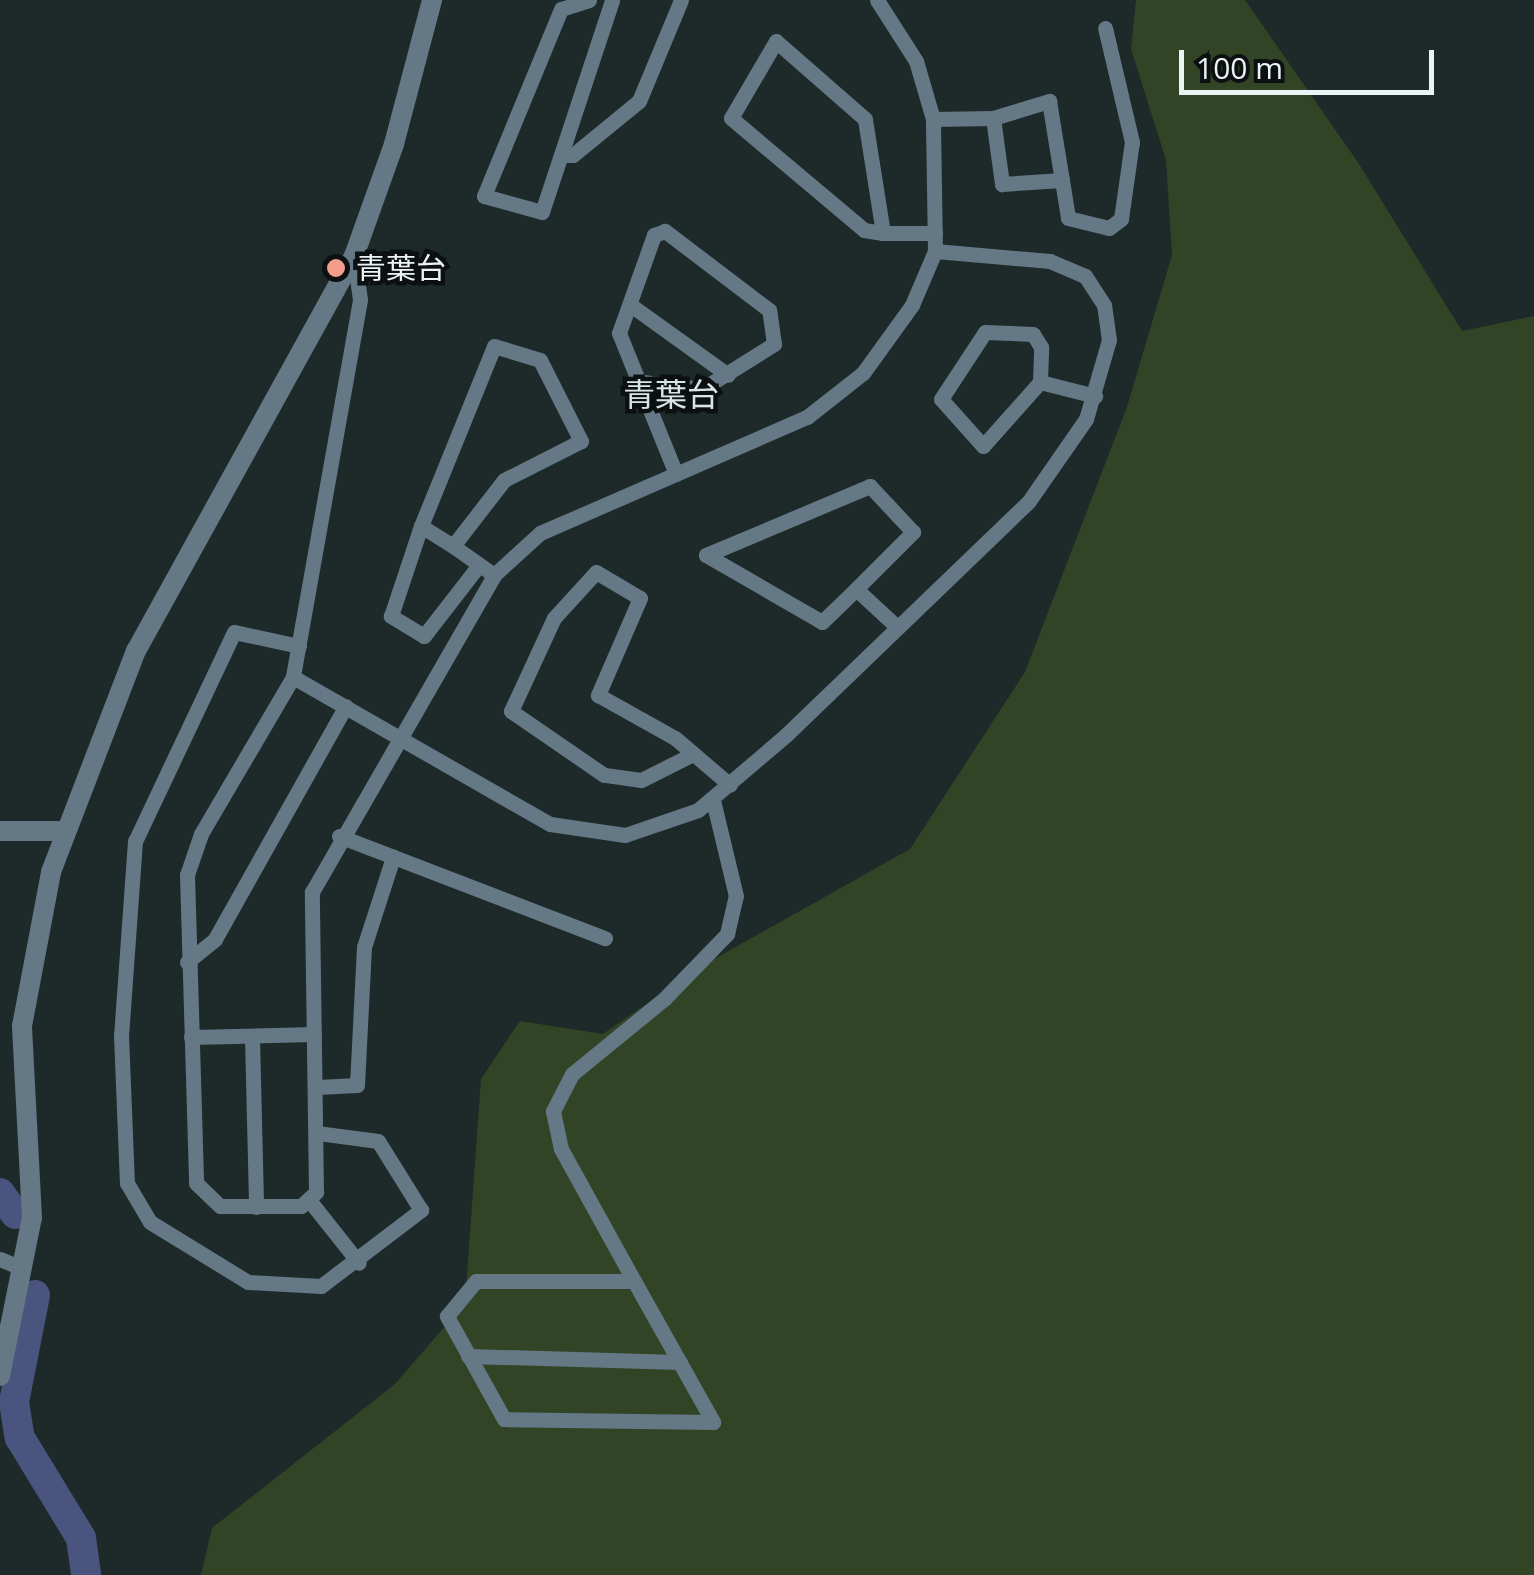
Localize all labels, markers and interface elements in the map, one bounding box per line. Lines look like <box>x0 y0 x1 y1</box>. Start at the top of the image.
scale bar <box>1184 30 1439 92</box>
text: 100 m <box>1196 47 1283 88</box>
place label: 青葉台 <box>356 250 446 286</box>
marker: 青葉台 <box>325 257 347 279</box>
district label: 青葉台 <box>623 375 719 413</box>

